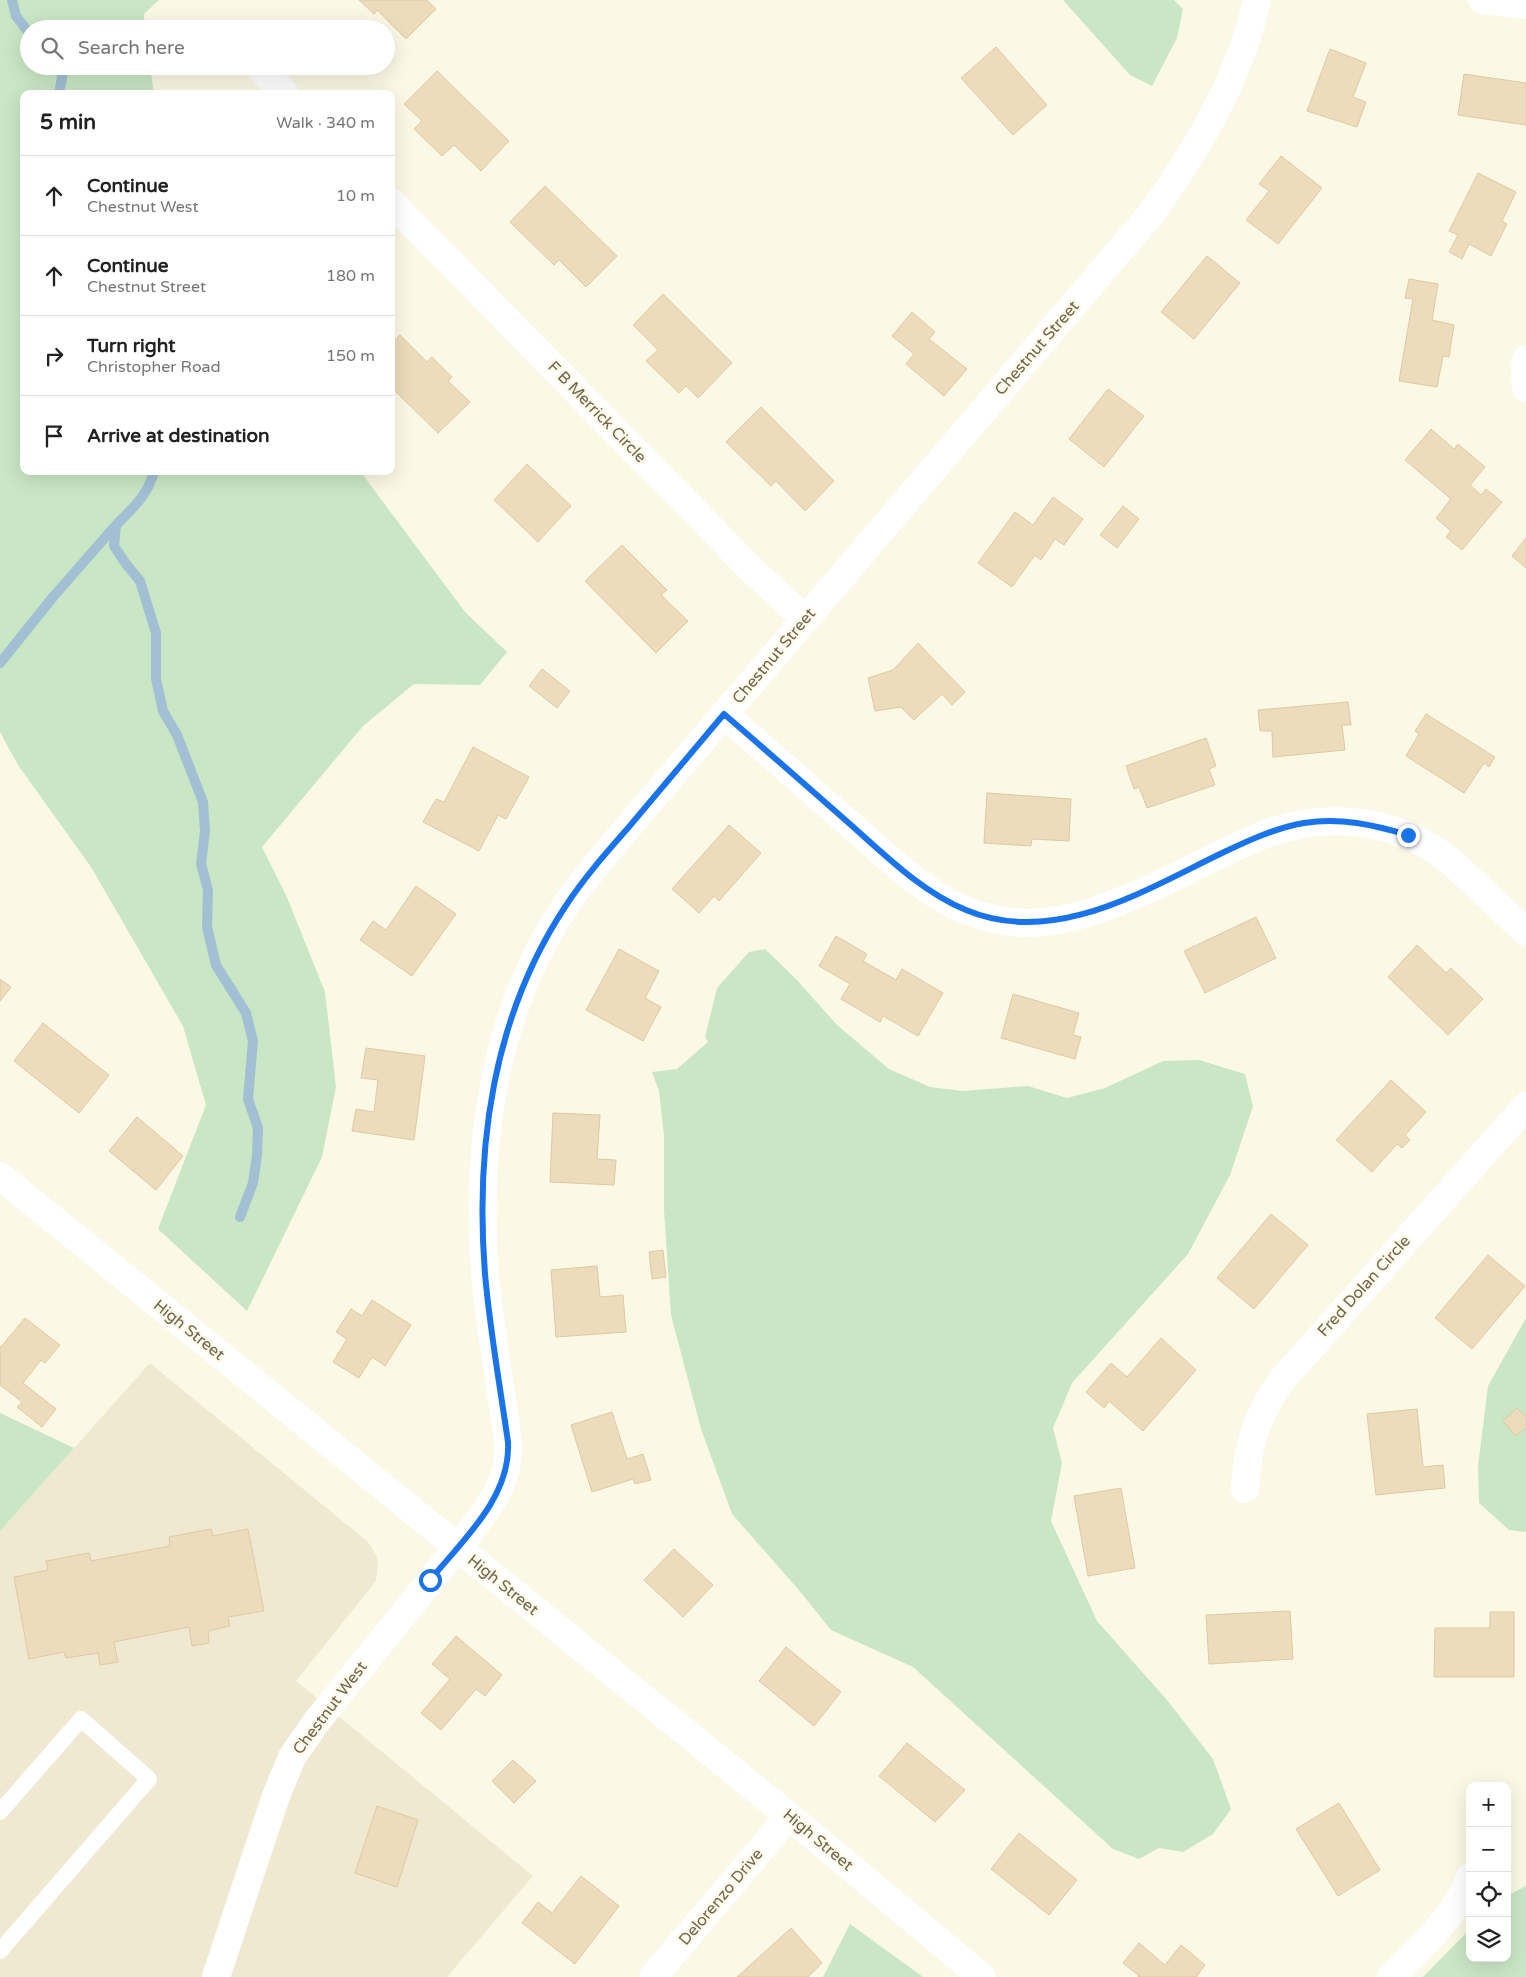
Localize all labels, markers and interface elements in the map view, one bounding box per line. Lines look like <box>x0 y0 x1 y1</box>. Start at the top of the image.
search box <box>20 20 395 75</box>
icon: search <box>38 34 66 62</box>
text: Search here <box>78 37 185 59</box>
text: 5 min <box>40 110 96 135</box>
text: Walk · 340 m <box>276 113 375 133</box>
text: Continue <box>87 175 169 197</box>
icon: ahead <box>40 182 68 210</box>
text: 10 m <box>336 186 375 206</box>
text: Chestnut West <box>87 197 199 217</box>
text: Continue <box>87 255 169 277</box>
icon: ahead <box>40 262 68 290</box>
text: 180 m <box>326 266 375 286</box>
text: Chestnut Street <box>87 277 206 297</box>
street label: Chestnut Street <box>990 297 1084 399</box>
text: Turn right <box>87 335 175 357</box>
icon: right <box>40 342 68 370</box>
text: 150 m <box>326 346 375 366</box>
text: Christopher Road <box>87 357 221 377</box>
street label: F B Merrick Circle <box>543 357 651 467</box>
icon: arrive <box>40 422 68 450</box>
text: Arrive at destination <box>87 425 270 447</box>
street label: Chestnut Street <box>728 604 820 708</box>
route end <box>1397 824 1420 847</box>
street label: Fred Dolan Circle <box>1313 1231 1415 1341</box>
street label: High Street <box>149 1295 229 1365</box>
street label: High Street <box>463 1550 543 1620</box>
route start <box>419 1569 442 1592</box>
street label: Chestnut West <box>288 1657 372 1759</box>
map controls <box>1466 1782 1511 1962</box>
button: + <box>1466 1782 1511 1827</box>
street label: High Street <box>779 1805 857 1875</box>
button: − <box>1466 1827 1511 1872</box>
street label: Delorenzo Drive <box>675 1844 767 1950</box>
button: locate <box>1466 1872 1511 1917</box>
button: layers <box>1466 1917 1511 1962</box>

